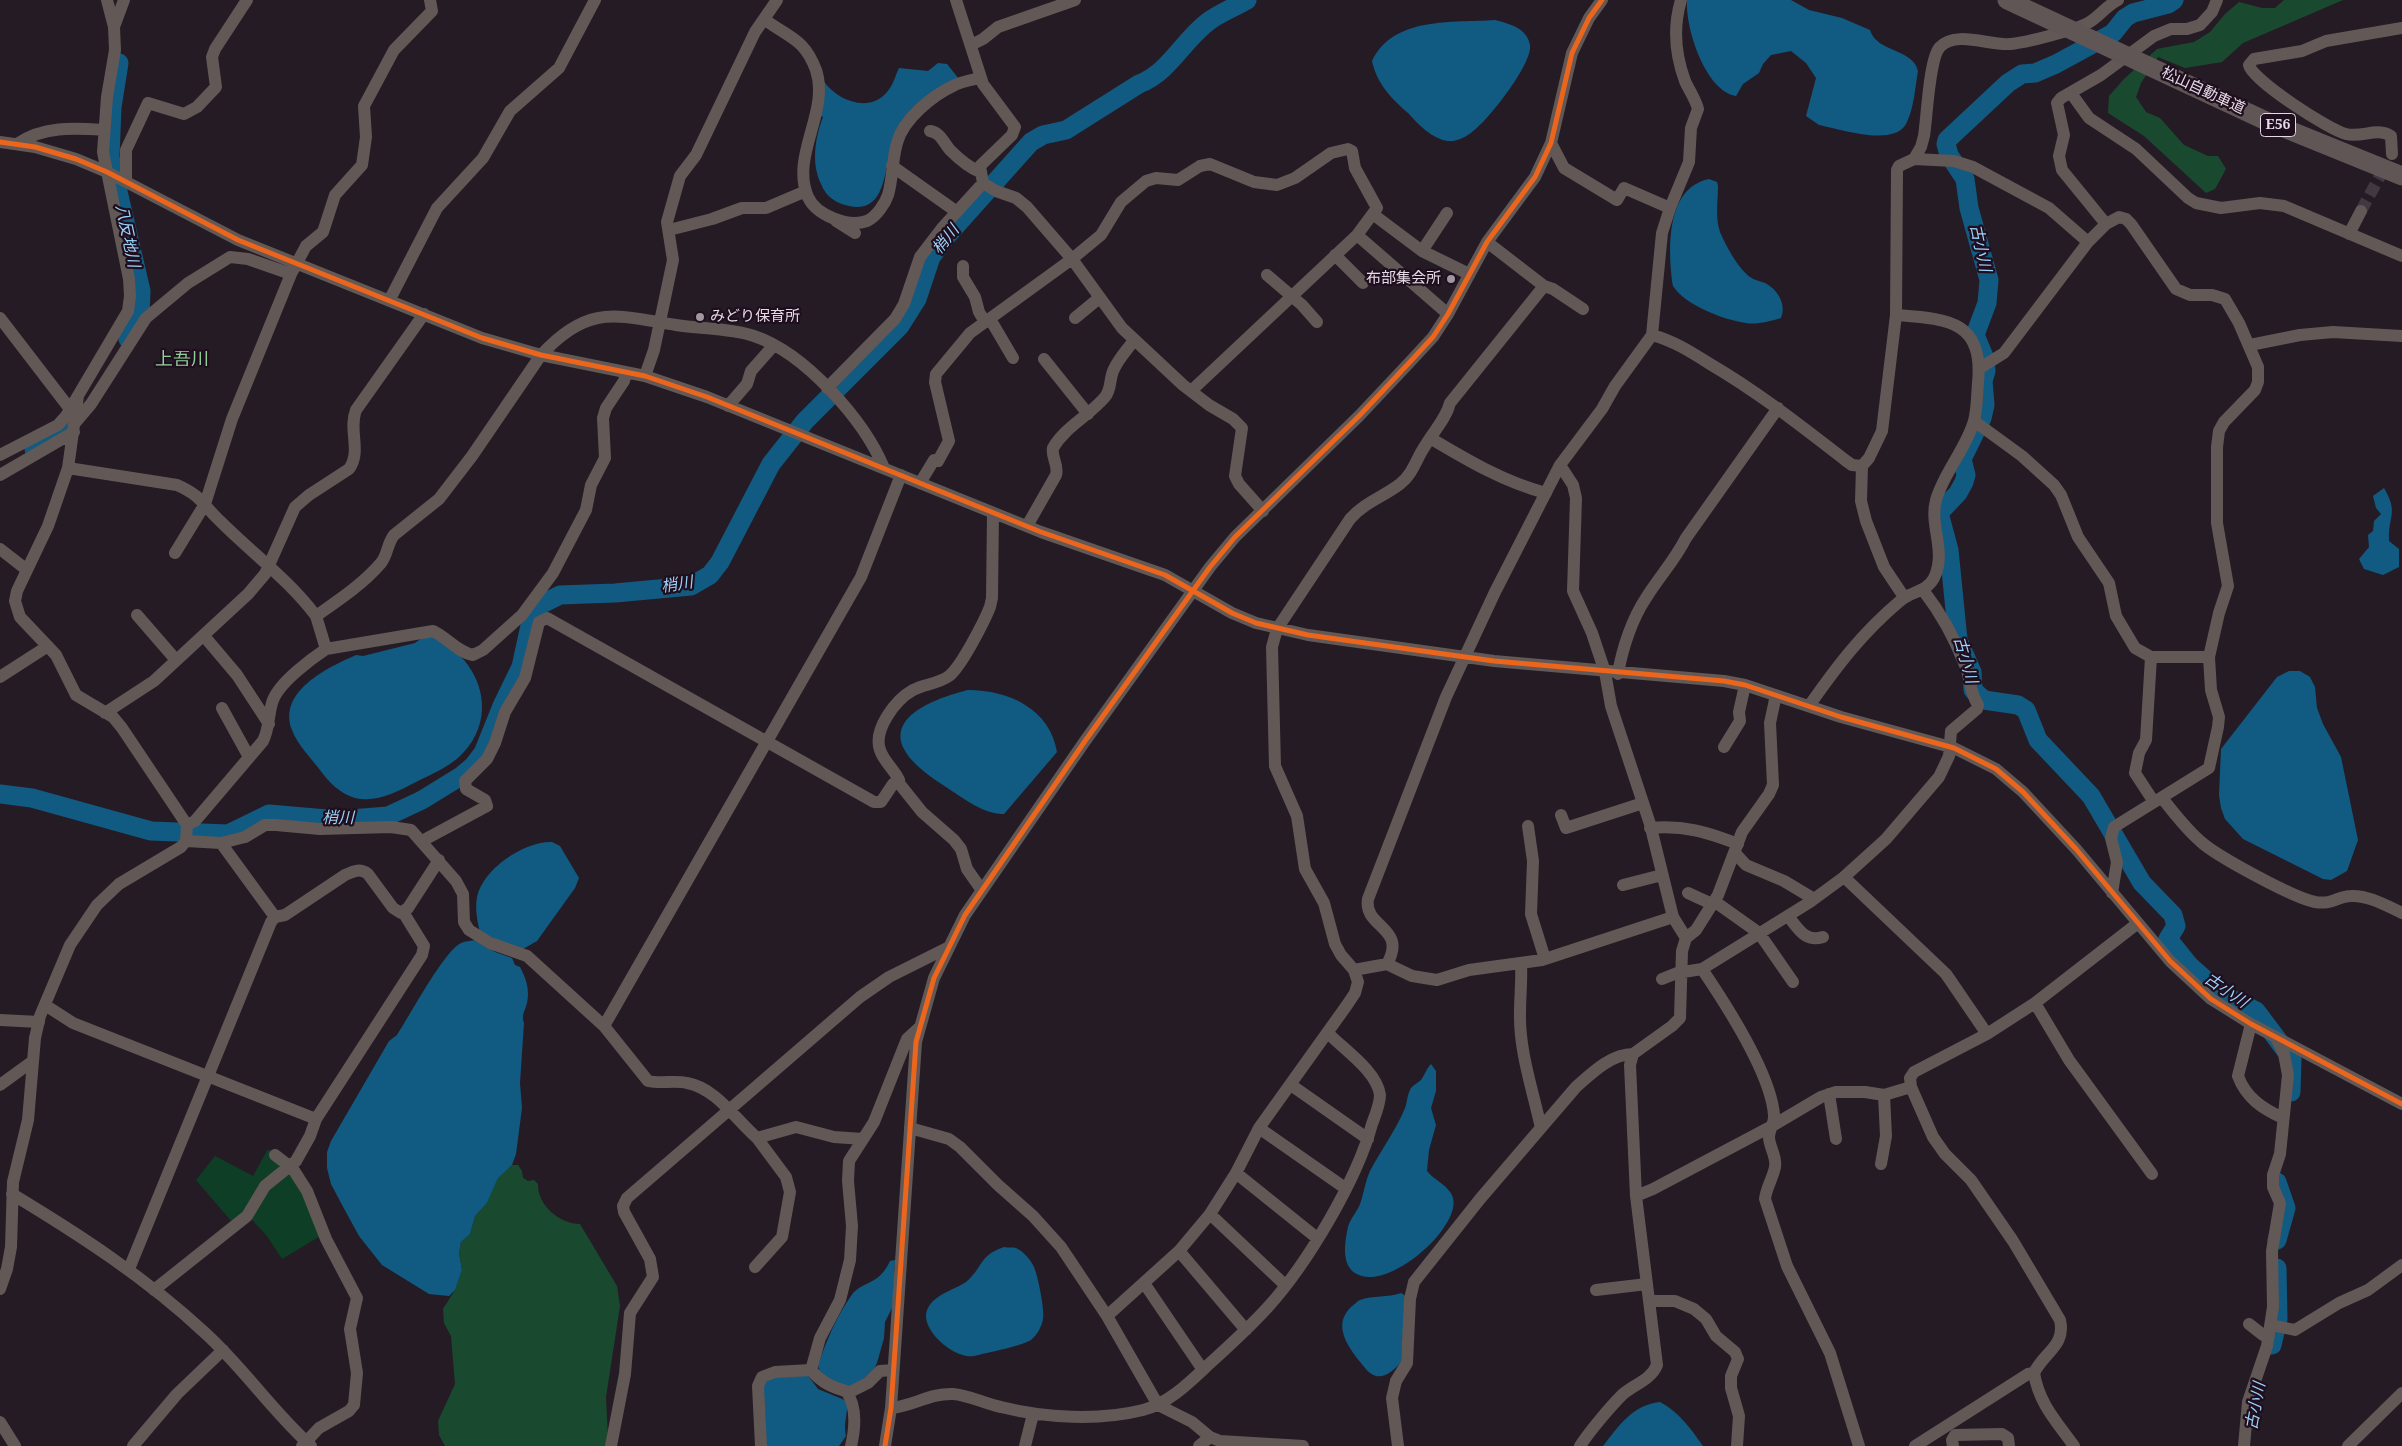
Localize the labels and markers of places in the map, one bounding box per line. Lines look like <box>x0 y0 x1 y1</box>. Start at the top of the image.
place label: 布部集会所 <box>1366 270 1441 288</box>
marker: 布部集会所 <box>1445 273 1457 285</box>
place label: みどり保育所 <box>710 308 800 326</box>
marker: みどり保育所 <box>694 311 706 323</box>

